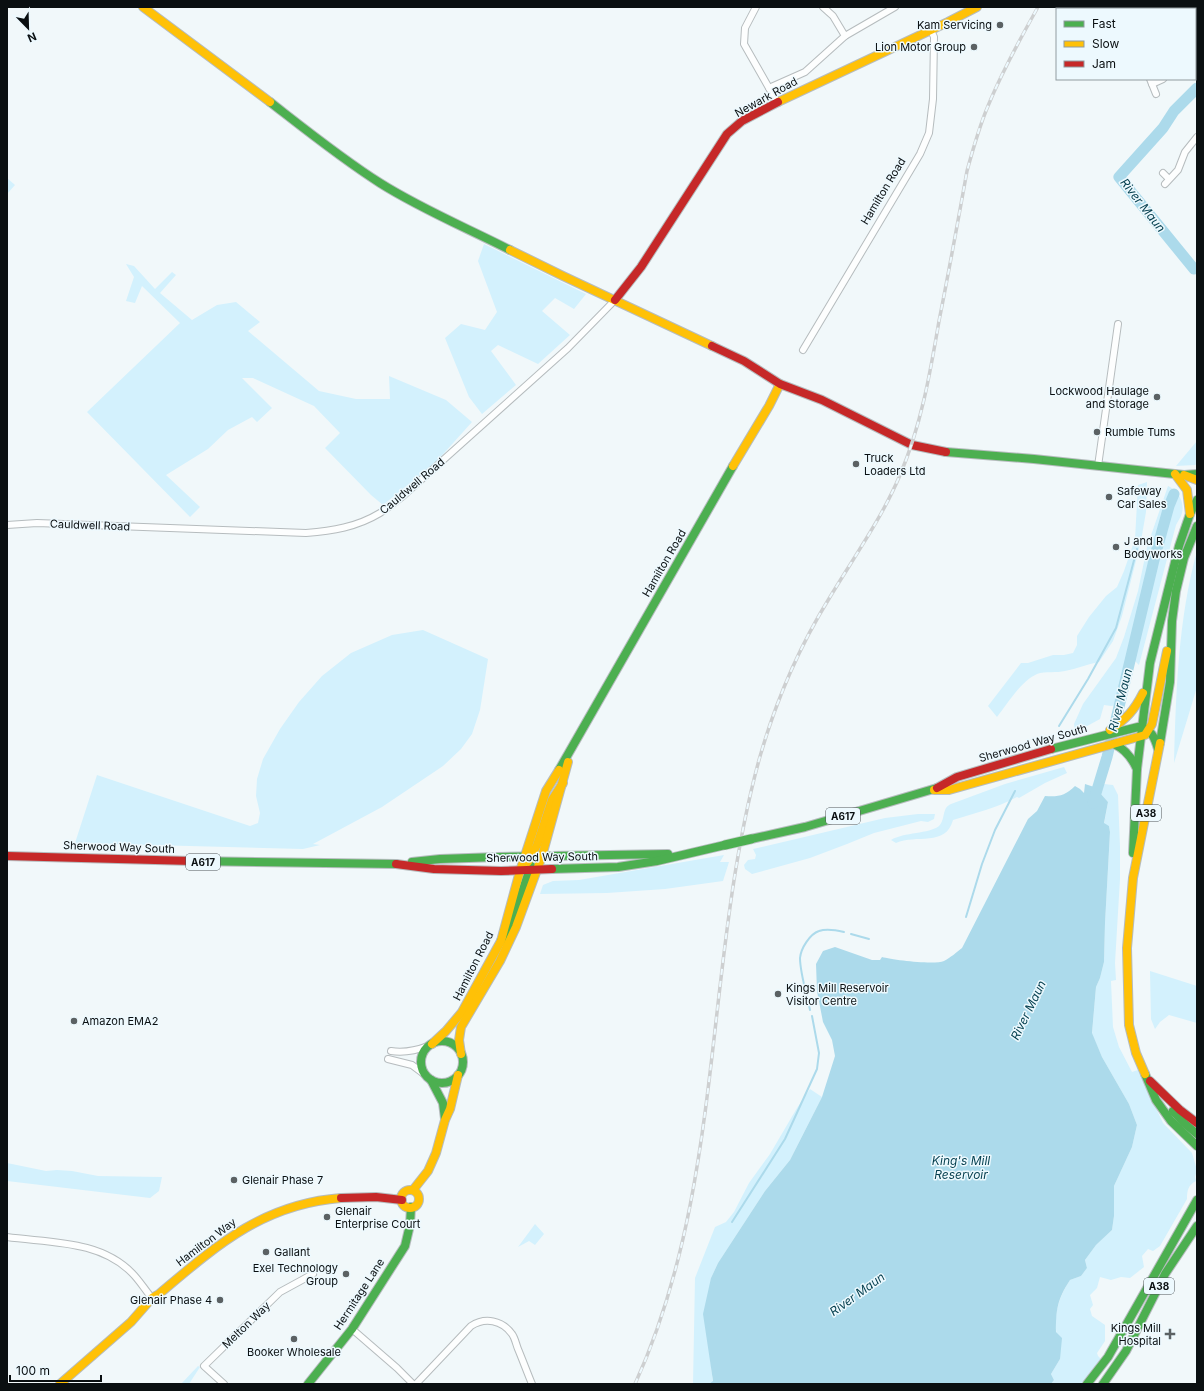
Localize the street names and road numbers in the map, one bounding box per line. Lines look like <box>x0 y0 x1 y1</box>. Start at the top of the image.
street label: Newark Road <box>732 74 800 120</box>
street label: Hamilton Road <box>858 155 908 227</box>
street label: Cauldwell Road <box>377 455 447 517</box>
street label: Cauldwell Road <box>50 517 130 533</box>
street label: Hamilton Road <box>639 527 689 599</box>
street label: Sherwood Way South <box>977 721 1089 765</box>
road number: A38 <box>1131 805 1161 821</box>
road number: A617 <box>826 808 860 824</box>
street label: Sherwood Way South <box>63 838 175 856</box>
street label: Sherwood Way South <box>486 849 598 865</box>
road number: A617 <box>186 854 220 870</box>
street label: Hamilton Road <box>450 929 496 1003</box>
street label: Hamilton Way <box>173 1215 239 1269</box>
street label: Hermitage Lane <box>331 1256 387 1332</box>
road number: A38 <box>1144 1278 1174 1294</box>
street label: Melton Way <box>219 1299 273 1351</box>

